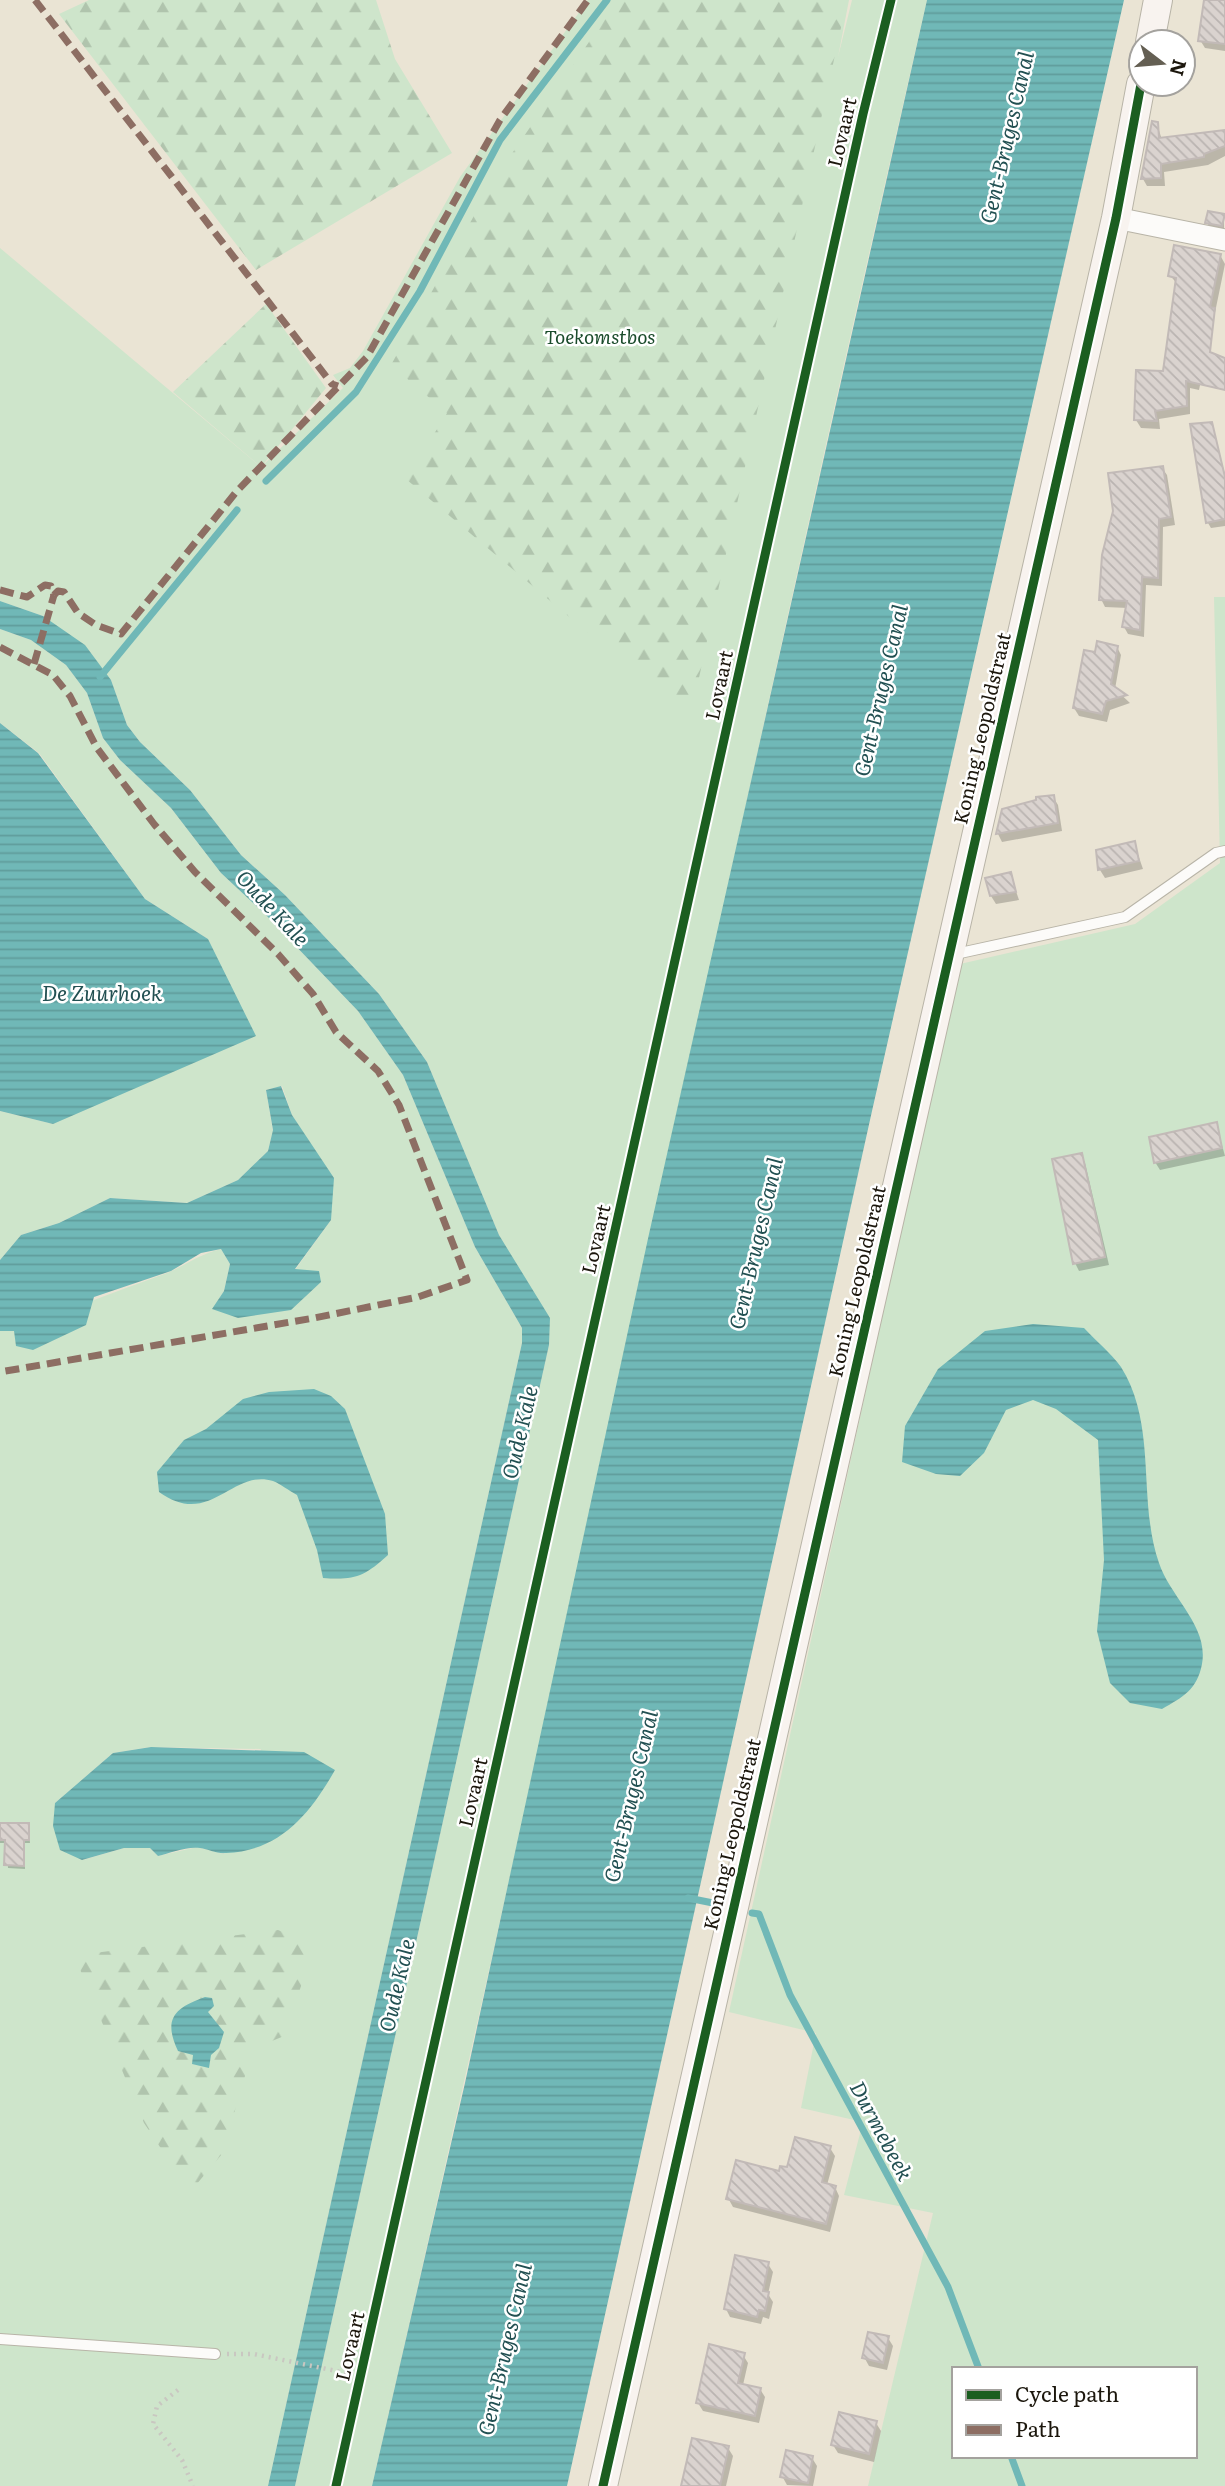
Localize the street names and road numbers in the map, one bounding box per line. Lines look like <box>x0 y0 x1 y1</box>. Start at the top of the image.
street label: Lovaart <box>819 94 863 170</box>
street label: Koning Leopoldstraat <box>945 629 1017 827</box>
street label: Lovaart <box>697 647 739 723</box>
street label: Koning Leopoldstraat <box>820 1182 892 1380</box>
street label: Lovaart <box>573 1201 617 1277</box>
street label: Koning Leopoldstraat <box>695 1735 767 1933</box>
street label: Lovaart <box>450 1754 494 1830</box>
street label: Lovaart <box>327 2308 371 2384</box>

